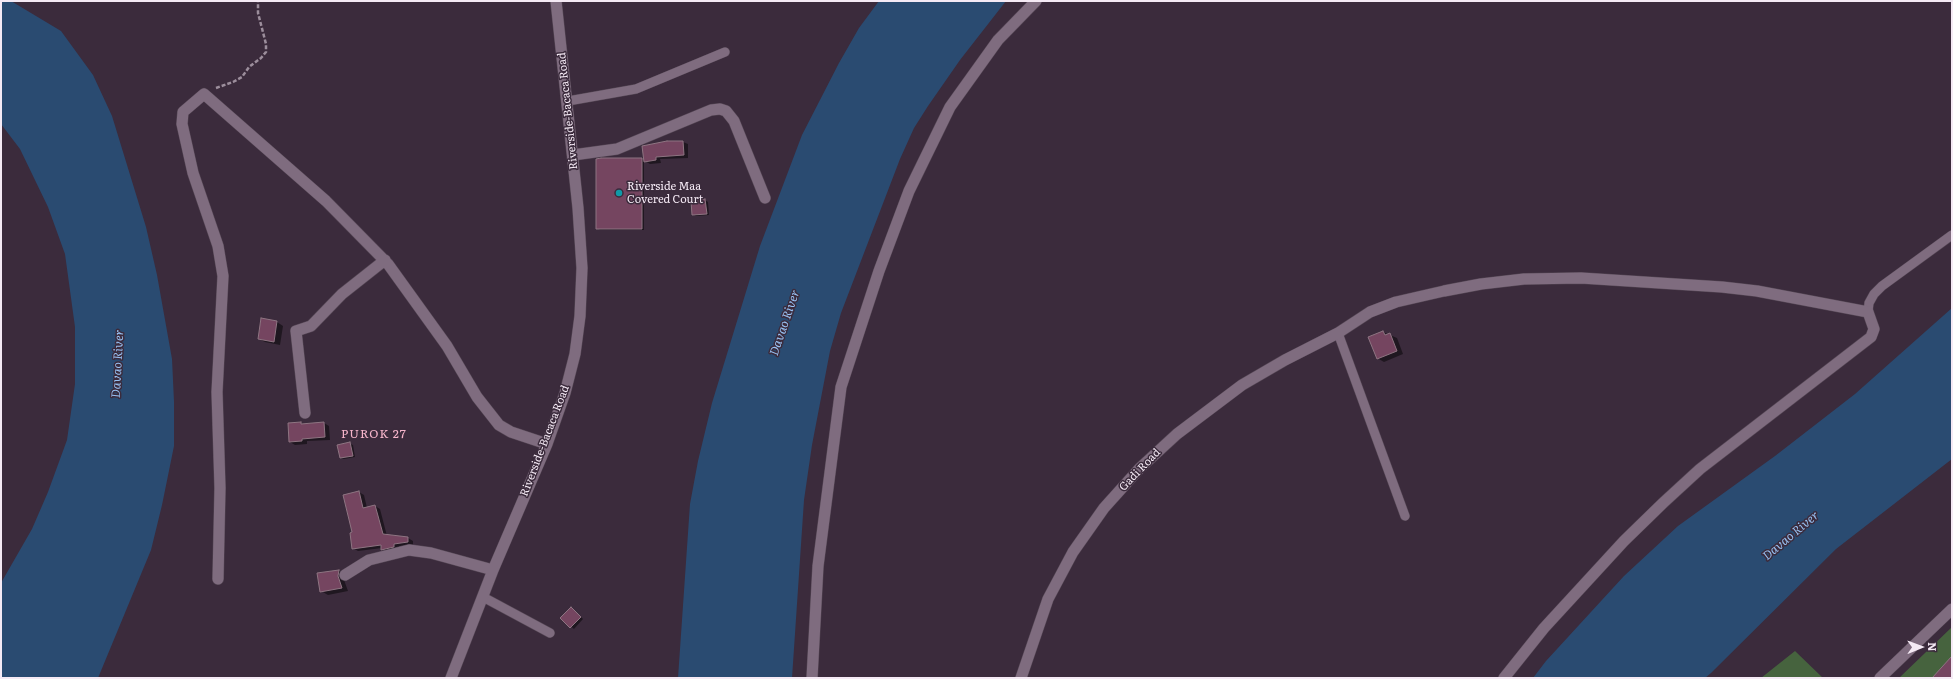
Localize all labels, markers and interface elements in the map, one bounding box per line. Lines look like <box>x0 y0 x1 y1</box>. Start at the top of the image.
street label: Riverside-Bacaca Road <box>555 52 581 170</box>
place label: Riverside Maa Covered Court <box>627 180 703 206</box>
marker: Riverside Maa Covered Court <box>614 188 624 198</box>
water label: Davao River <box>767 288 803 358</box>
water label: Davao River <box>109 329 127 399</box>
street label: Riverside-Bacaca Road <box>518 384 572 498</box>
district label: PUROK 27 <box>341 427 407 441</box>
street label: Gadi Road <box>1117 446 1163 494</box>
water label: Davao River <box>1760 508 1822 564</box>
north arrow <box>1901 627 1941 667</box>
text: N <box>1925 642 1941 652</box>

